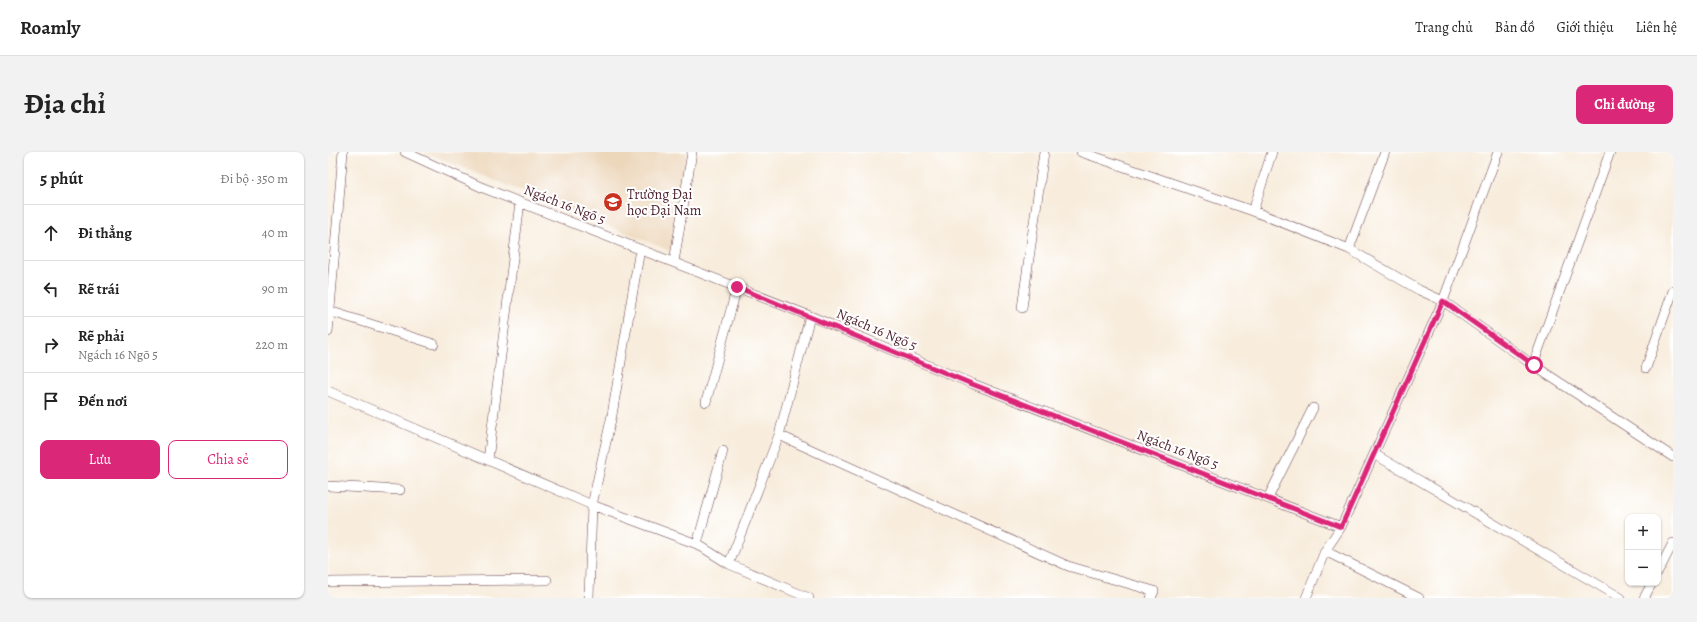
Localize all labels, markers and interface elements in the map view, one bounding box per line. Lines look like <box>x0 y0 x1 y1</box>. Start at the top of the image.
text: Roamly <box>20 15 80 41</box>
text: Trang chủ <box>1415 18 1473 37</box>
text: Bản đồ <box>1495 18 1535 37</box>
text: Giới thiệu <box>1557 18 1613 37</box>
text: Liên hệ <box>1635 18 1677 37</box>
text: Địa chỉ <box>24 85 106 123</box>
button: Chỉ đường <box>1576 85 1673 124</box>
text: 5 phút <box>40 167 84 190</box>
text: Đi bộ · 350 m <box>220 170 288 187</box>
street label: Ngách 16 Ngõ 5 <box>521 180 608 229</box>
place label: Trường Đại học Đại Nam <box>627 185 702 220</box>
school or university icon: Trường Đại học Đại Nam <box>602 191 624 213</box>
icon: ahead <box>40 222 62 244</box>
text: Đi thẳng <box>78 223 132 243</box>
text: 40 m <box>262 224 288 241</box>
icon: left <box>40 278 62 300</box>
route end <box>728 278 746 296</box>
text: Rẽ trái <box>78 279 119 299</box>
text: 90 m <box>262 280 288 297</box>
street label: Ngách 16 Ngõ 5 <box>834 304 920 355</box>
text: Rẽ phải <box>78 326 124 346</box>
icon: right <box>40 334 62 356</box>
text: 220 m <box>255 336 288 353</box>
text: Ngách 16 Ngõ 5 <box>78 346 158 363</box>
route start <box>1525 356 1543 374</box>
icon: arrive <box>40 390 62 412</box>
text: Đến nơi <box>78 391 127 411</box>
street label: Ngách 16 Ngõ 5 <box>1134 425 1221 474</box>
button: Lưu <box>40 440 160 479</box>
button: Chia sẻ <box>168 440 288 479</box>
map controls <box>1625 514 1661 586</box>
button: + <box>1625 514 1661 550</box>
button: − <box>1625 550 1661 586</box>

